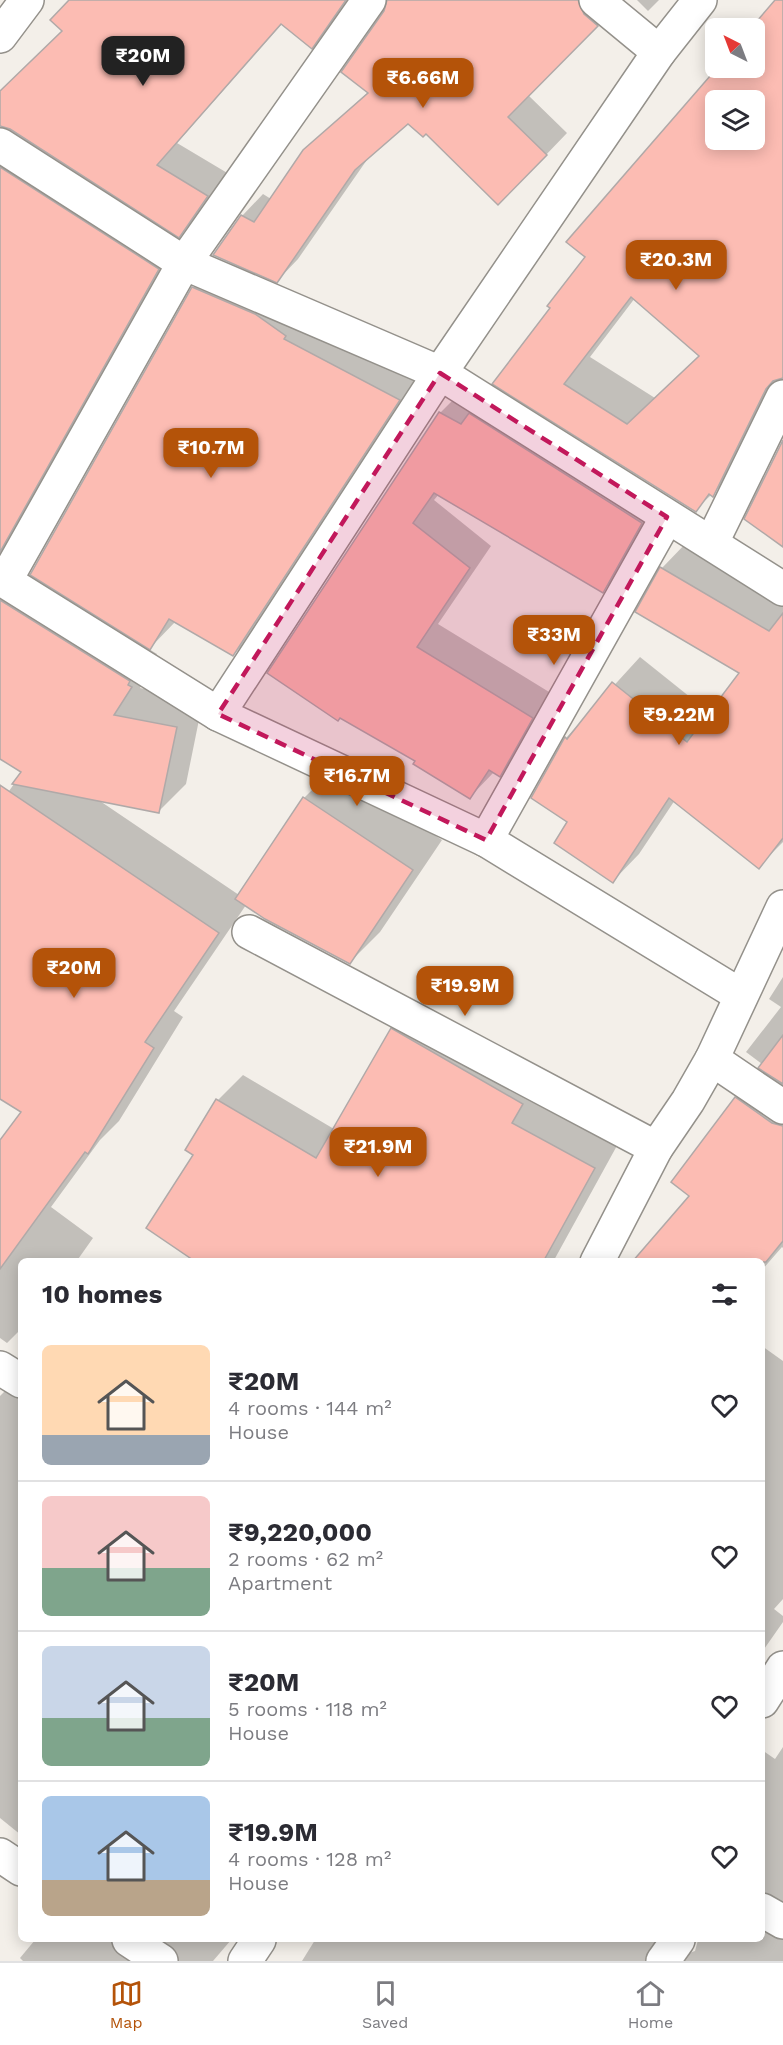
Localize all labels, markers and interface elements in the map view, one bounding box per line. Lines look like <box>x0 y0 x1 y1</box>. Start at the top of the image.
north arrow <box>705 18 765 78</box>
map controls <box>705 18 765 150</box>
pin: ₹20M <box>107 36 179 87</box>
text: ₹20M <box>115 43 171 67</box>
pin: ₹6.66M <box>374 58 472 109</box>
text: ₹6.66M <box>387 65 459 89</box>
button: layers <box>705 90 765 150</box>
pin: ₹20.3M <box>627 240 725 291</box>
text: ₹20.3M <box>640 247 712 271</box>
pin: ₹10.7M <box>162 428 260 479</box>
text: ₹10.7M <box>177 435 245 459</box>
pin: ₹33M <box>518 615 590 666</box>
text: ₹33M <box>527 622 581 646</box>
pin: ₹9.22M <box>630 695 728 746</box>
text: ₹9.22M <box>643 702 715 726</box>
pin: ₹16.7M <box>308 756 406 807</box>
text: ₹16.7M <box>324 763 390 787</box>
pin: ₹20M <box>38 948 110 999</box>
text: ₹20M <box>46 955 102 979</box>
pin: ₹19.9M <box>416 966 514 1017</box>
text: ₹19.9M <box>430 973 500 997</box>
pin: ₹21.9M <box>329 1127 427 1178</box>
text: ₹21.9M <box>344 1134 412 1158</box>
icon: filters <box>708 1278 741 1311</box>
text: 10 homes <box>42 1279 162 1309</box>
text: ₹20M <box>228 1366 300 1396</box>
icon: home <box>90 1369 162 1441</box>
icon: heart <box>708 1389 741 1422</box>
text: 4 rooms · 144 m² <box>228 1396 392 1420</box>
text: House <box>228 1420 289 1444</box>
text: ₹9,220,000 <box>228 1517 372 1547</box>
icon: home <box>90 1520 162 1592</box>
icon: heart <box>708 1540 741 1573</box>
text: 2 rooms · 62 m² <box>228 1547 383 1571</box>
text: Apartment <box>228 1571 332 1595</box>
text: ₹20M <box>228 1667 300 1697</box>
icon: home <box>90 1670 162 1742</box>
icon: heart <box>708 1690 741 1723</box>
text: 5 rooms · 118 m² <box>228 1697 387 1721</box>
text: House <box>228 1721 289 1745</box>
text: ₹19.9M <box>228 1817 318 1847</box>
icon: home <box>90 1820 162 1892</box>
icon: heart <box>708 1840 741 1873</box>
text: 4 rooms · 128 m² <box>228 1847 391 1871</box>
text: House <box>228 1871 289 1895</box>
tab: Map <box>110 1977 143 2032</box>
tab: Saved <box>362 1977 408 2032</box>
tab: Home <box>628 1977 673 2032</box>

